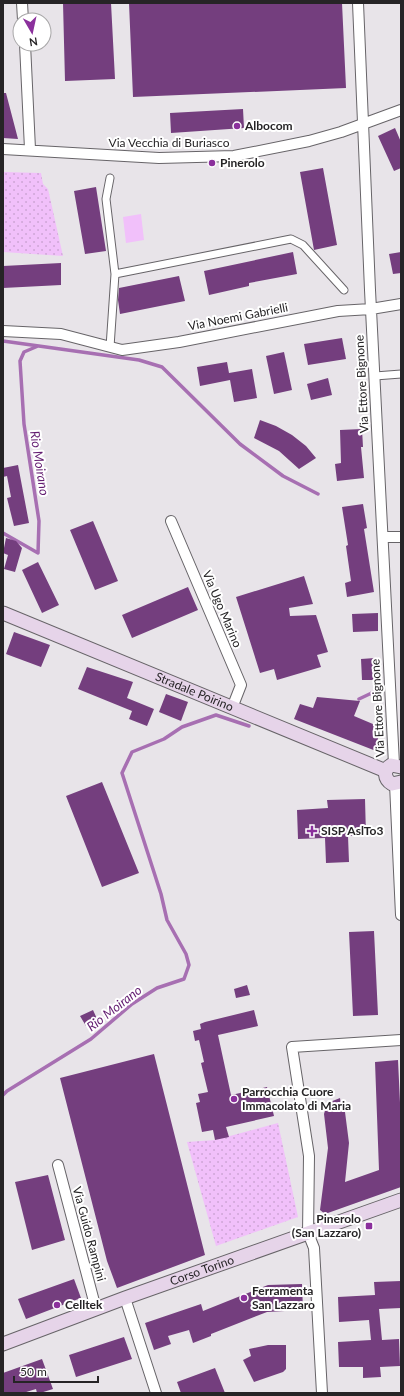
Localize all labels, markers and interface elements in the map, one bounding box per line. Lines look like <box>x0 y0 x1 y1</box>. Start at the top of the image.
north arrow <box>12 12 52 52</box>
text: N <box>28 35 39 49</box>
place label: Albocom <box>244 118 293 133</box>
marker: Albocom <box>232 121 242 131</box>
street label: Via Vecchia di Buriasco <box>109 135 230 150</box>
place label: Pinerolo <box>220 155 265 170</box>
marker: Pinerolo <box>207 158 217 168</box>
street label: Via Noemi Gabrielli <box>187 299 289 334</box>
street label: Via Ettore Bignone <box>351 334 372 434</box>
water label: Rio Moirano <box>27 429 53 497</box>
street label: Via Ugo Marino <box>199 568 246 650</box>
street label: Via Ettore Bignone <box>367 658 388 758</box>
street label: Stradale Poirino <box>153 669 236 714</box>
place label: SISP AslTo3 <box>321 823 383 838</box>
marker: SISP AslTo3 <box>306 825 318 837</box>
water label: Rio Moirano <box>83 981 145 1034</box>
place label: Parrocchia Cuore Immacolato di Maria <box>242 1084 351 1113</box>
marker: Parrocchia Cuore Immacolato di Maria <box>229 1094 239 1104</box>
street label: Via Guido Rampini <box>70 1185 109 1283</box>
place label: Pinerolo (San Lazzaro) <box>292 1211 361 1240</box>
marker: Pinerolo (San Lazzaro) <box>364 1221 374 1231</box>
street label: Corso Torino <box>168 1252 236 1288</box>
place label: Ferramenta San Lazzaro <box>252 1283 315 1312</box>
marker: Ferramenta San Lazzaro <box>239 1293 249 1303</box>
place label: Celltek <box>65 1297 103 1312</box>
marker: Celltek <box>52 1300 62 1310</box>
scale bar <box>14 1358 98 1384</box>
text: 50 m <box>20 1364 47 1379</box>

